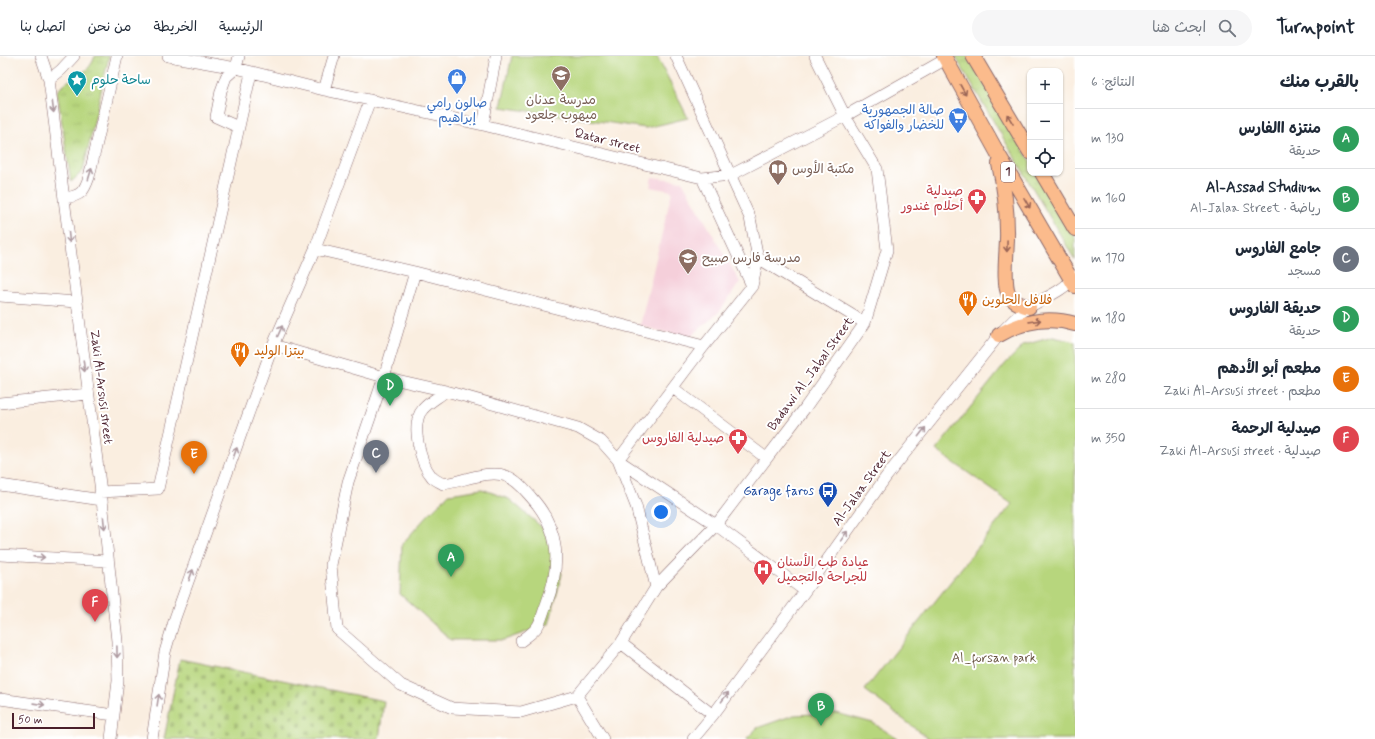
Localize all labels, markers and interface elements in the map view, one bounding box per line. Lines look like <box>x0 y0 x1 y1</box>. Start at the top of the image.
search box <box>972 10 1252 46</box>
text: Turnpoint <box>1276 15 1355 40</box>
icon: search <box>1216 17 1238 39</box>
text: اتصل بنا <box>20 18 66 36</box>
text: من نحن <box>88 18 131 36</box>
text: الخريطة <box>153 18 197 36</box>
text: الرئيسية <box>219 18 263 36</box>
text: ابحث هنا <box>1152 18 1206 38</box>
school or university icon: مدرسة عدنان ميهوب جلعود <box>550 64 572 92</box>
shop icon: صالون رامي إبراهيم <box>446 67 468 95</box>
map controls <box>1027 68 1063 176</box>
button: + <box>1027 68 1063 104</box>
place icon: ساحة حلوم <box>66 69 88 97</box>
text: بالقرب منك <box>1280 71 1359 93</box>
place label: ساحة حلوم <box>91 72 151 90</box>
text: النتائج: 6 <box>1091 74 1135 91</box>
one-way arrow <box>960 84 967 96</box>
place label: مدرسة عدنان ميهوب جلعود <box>525 92 597 124</box>
place label: صالون رامي إبراهيم <box>427 95 487 128</box>
one-way arrow <box>49 101 57 114</box>
place label: صالة الجمهورية للخضار والفواكه <box>862 102 944 134</box>
button: − <box>1027 104 1063 140</box>
supermarket icon: صالة الجمهورية للخضار والفواكه <box>947 106 969 134</box>
one-way arrow <box>1006 113 1014 125</box>
text: منتزه االفارس <box>1239 119 1321 139</box>
street label: Qatar street <box>572 125 642 157</box>
text: 130 m <box>1091 130 1124 147</box>
text: A <box>1342 130 1350 147</box>
button: locate <box>1027 140 1063 176</box>
text: حديقة <box>1289 143 1321 160</box>
library icon: مكتبة الأوس <box>767 158 789 186</box>
place label: مكتبة الأوس <box>792 160 854 178</box>
road number: 1 <box>1001 162 1015 182</box>
one-way arrow <box>87 168 94 181</box>
text: Al-Assad Studium <box>1206 178 1321 198</box>
place label: صيدلية أحلام غندور <box>900 183 964 216</box>
pharmacy icon: صيدلية أحلام غندور <box>966 187 988 215</box>
text: 160 m <box>1091 190 1126 207</box>
text: B <box>1342 190 1350 207</box>
one-way arrow <box>1023 197 1031 209</box>
text: رياضة · Al-Jalaa Street <box>1190 200 1321 217</box>
one-way arrow <box>65 230 73 243</box>
one-way arrow <box>1003 239 1011 252</box>
text: جامع الفاروس <box>1235 239 1321 259</box>
school or university icon: مدرسة فارس صبيح <box>677 247 699 275</box>
place label: مدرسة فارس صبيح <box>702 250 801 267</box>
text: 170 m <box>1091 250 1125 267</box>
text: C <box>1341 250 1351 267</box>
text: مسجد <box>1288 263 1321 280</box>
restaurant icon: فلافل الحلوين <box>957 289 979 317</box>
place label: فلافل الحلوين <box>982 292 1052 309</box>
text: حديقة الفاروس <box>1229 299 1321 319</box>
text: 180 m <box>1091 310 1126 327</box>
text: D <box>1342 310 1350 327</box>
street label: Badawi Al_Jabal Street <box>764 314 858 434</box>
one-way arrow <box>1028 317 1041 325</box>
text: حديقة <box>1289 323 1321 340</box>
one-way arrow <box>276 325 284 337</box>
street label: Zaki Al-Arsusi street <box>86 329 116 445</box>
restaurant icon: بيتزا الوليد <box>229 340 251 368</box>
place label: بيتزا الوليد <box>254 343 305 360</box>
one-way arrow <box>80 359 88 372</box>
text: مطعم أبو الأدهم <box>1217 359 1321 379</box>
text: 280 m <box>1091 370 1126 387</box>
text: E <box>1342 370 1350 387</box>
pin: D <box>377 373 403 406</box>
text: مطعم · Zaki Al-Arsusi street <box>1163 383 1321 400</box>
text: صيدلية الرحمة <box>1232 419 1321 439</box>
one-way arrow <box>917 426 926 437</box>
pharmacy icon: صيدلية الفاروس <box>727 427 749 455</box>
place label: صيدلية الفاروس <box>642 430 724 447</box>
text: 350 m <box>1091 430 1126 447</box>
text: F <box>1343 430 1349 447</box>
pin: C <box>363 440 389 473</box>
pin: E <box>181 441 207 474</box>
text: صيدلية · Zaki Al-Arsusi street <box>1159 443 1321 460</box>
street label: Al-Jalaa Street <box>829 446 895 529</box>
one-way arrow <box>231 447 239 459</box>
bus stop icon: Garage faros <box>817 480 839 508</box>
place label: Garage faros <box>743 483 814 501</box>
your location <box>651 502 671 522</box>
one-way arrow <box>100 516 108 529</box>
one-way arrow <box>840 531 848 542</box>
pin: A <box>438 544 464 577</box>
one-way arrow <box>32 553 45 561</box>
place label: عيادة طب الأسنان للجراحة والتجميل <box>777 553 869 586</box>
hospital icon: عيادة طب الأسنان للجراحة والتجميل <box>752 558 774 586</box>
one-way arrow <box>187 570 195 582</box>
pin: F <box>82 589 108 622</box>
one-way arrow <box>114 645 121 658</box>
park label: Al_forsan park <box>952 650 1037 669</box>
one-way arrow <box>721 692 730 703</box>
pin: B <box>808 693 834 726</box>
one-way arrow <box>154 694 162 707</box>
one-way arrow <box>32 701 45 708</box>
scale bar <box>12 711 95 730</box>
text: 50 m <box>18 713 43 727</box>

